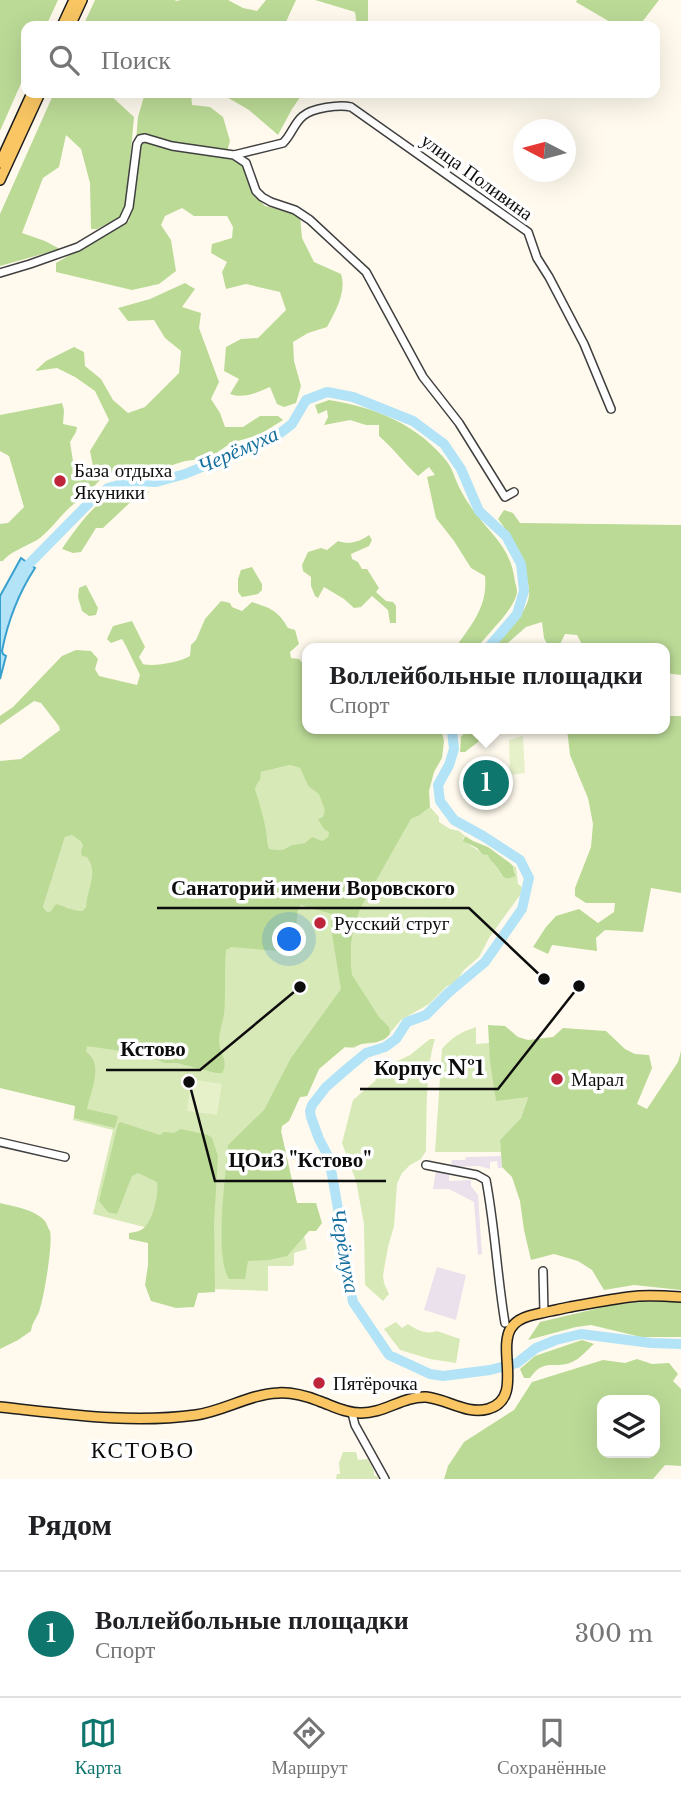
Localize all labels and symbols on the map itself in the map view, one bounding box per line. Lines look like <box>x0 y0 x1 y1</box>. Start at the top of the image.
north arrow <box>513 119 576 182</box>
street label: улица Поливина <box>417 129 538 226</box>
water label: Черёмуха <box>194 421 282 479</box>
place label: База отдыха Якуники <box>74 459 173 504</box>
marker: База отдыха Якуники <box>52 473 68 489</box>
pin: 1 <box>463 757 509 809</box>
callout: Санаторий имени Воровского <box>157 866 469 908</box>
text: Санаторий имени Воровского <box>171 875 455 901</box>
place label: Русский струг <box>334 912 450 935</box>
marker: Русский струг <box>312 915 328 931</box>
your location <box>272 922 306 956</box>
callout: Кстово <box>106 1028 200 1070</box>
text: Кстово <box>120 1036 186 1062</box>
callout: Корпус №1 <box>360 1047 498 1089</box>
text: Корпус №1 <box>374 1055 484 1081</box>
place label: Марал <box>571 1068 624 1091</box>
marker: Марал <box>549 1071 565 1087</box>
callout: ЦОиЗ "Кстово" <box>215 1139 386 1181</box>
text: ЦОиЗ "Кстово" <box>229 1147 371 1173</box>
water label: Черёмуха <box>325 1207 365 1295</box>
place label: Пятёрочка <box>333 1372 418 1395</box>
marker: Пятёрочка <box>311 1375 327 1391</box>
district label: КСТОВО <box>91 1436 195 1464</box>

